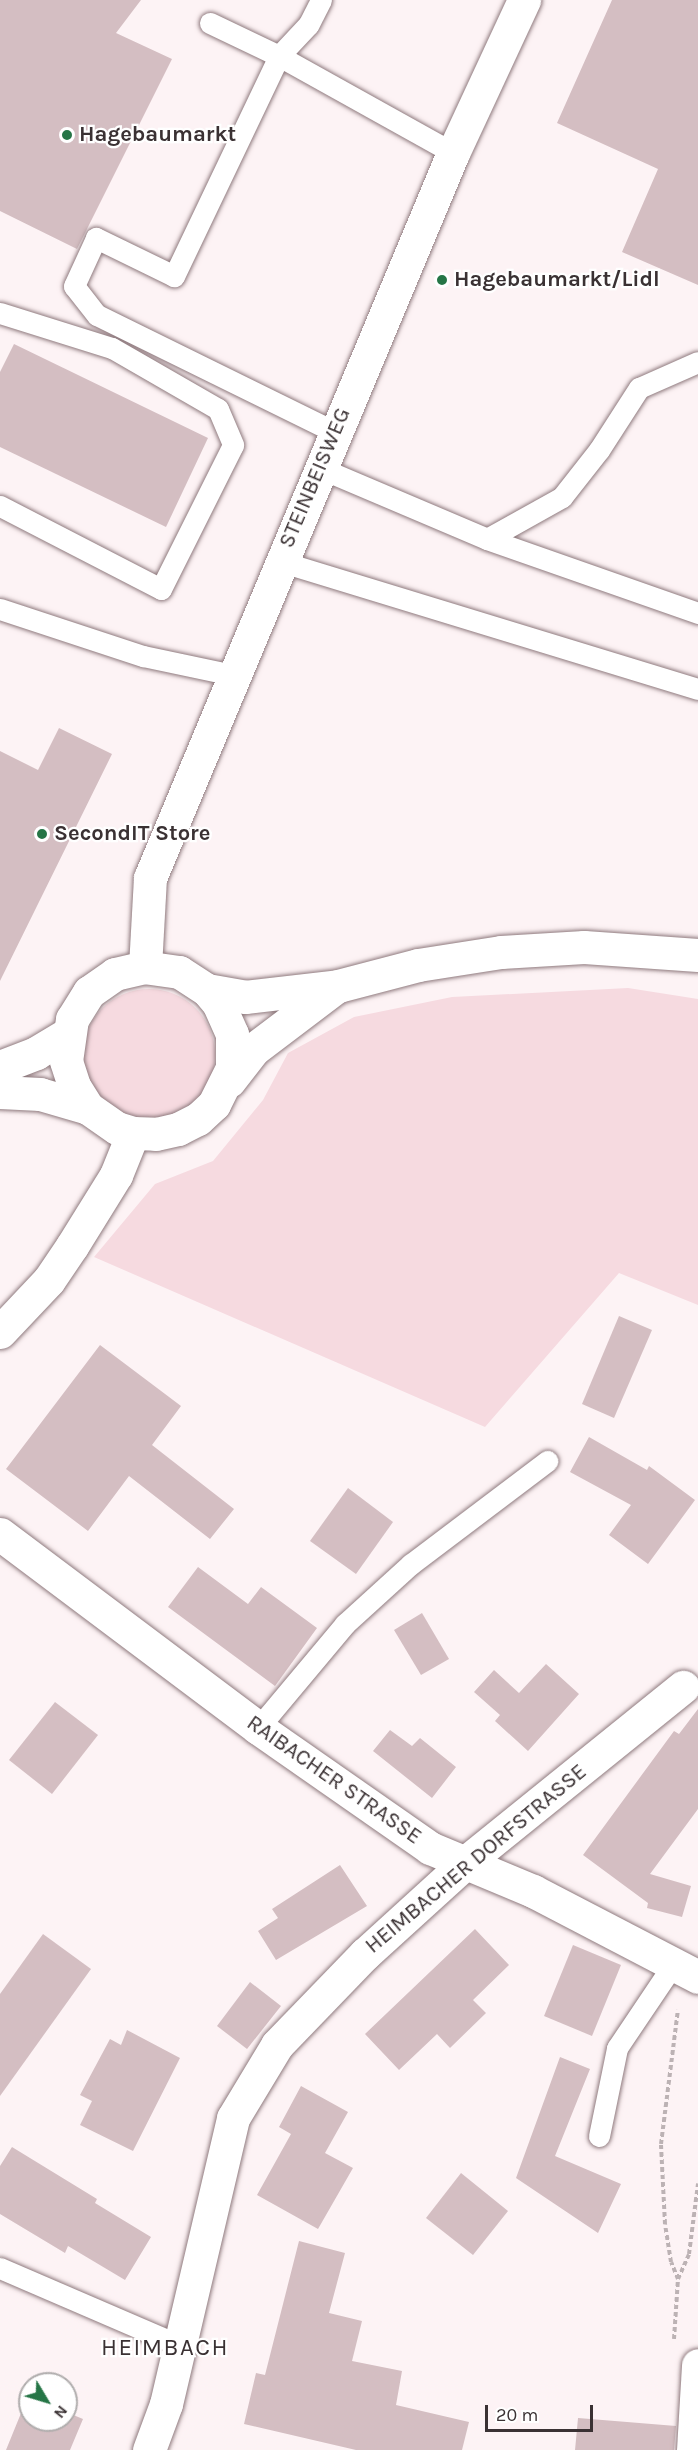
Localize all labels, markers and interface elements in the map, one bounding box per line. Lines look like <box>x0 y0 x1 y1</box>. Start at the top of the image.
place label: Hagebaumarkt <box>79 122 236 148</box>
marker: Hagebaumarkt <box>60 128 74 142</box>
place label: Hagebaumarkt/Lidl <box>454 267 660 293</box>
marker: Hagebaumarkt/Lidl <box>435 273 449 287</box>
street label: STEINBEISWEG <box>274 404 356 552</box>
place label: SecondIT Store <box>54 821 210 847</box>
marker: SecondIT Store <box>35 827 49 841</box>
street label: RAIBACHER STRASSE <box>242 1710 426 1850</box>
street label: HEIMBACHER DORFSTRASSE <box>360 1759 592 1959</box>
district label: HEIMBACH <box>101 2334 229 2362</box>
north arrow <box>18 2372 78 2432</box>
scale bar <box>488 2393 596 2431</box>
text: N <box>50 2402 72 2423</box>
text: 20 m <box>496 2404 538 2426</box>

